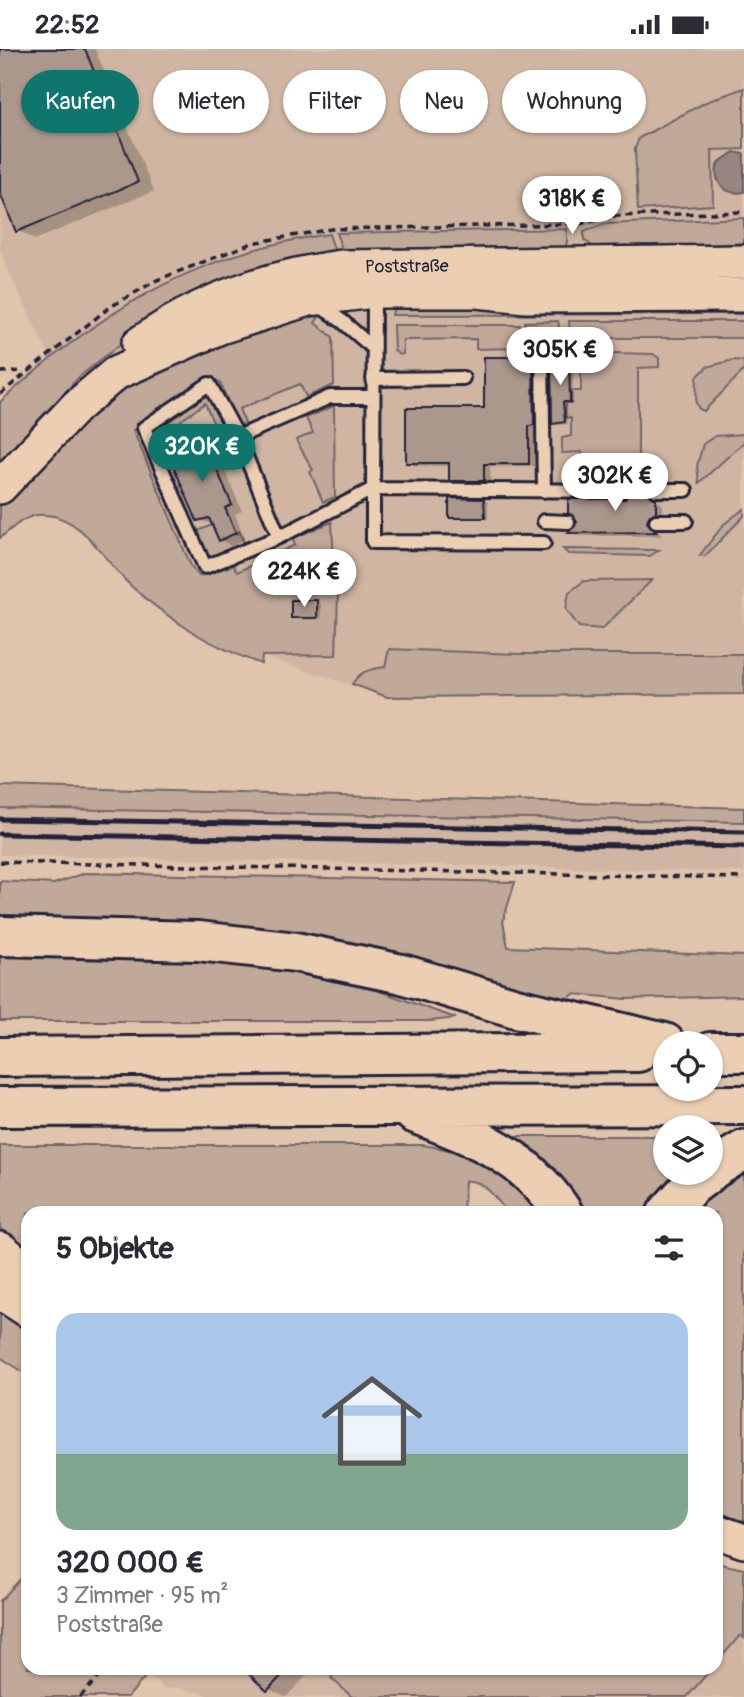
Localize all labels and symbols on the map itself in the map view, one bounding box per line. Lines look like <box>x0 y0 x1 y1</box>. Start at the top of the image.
pin: 318K € <box>515 177 629 236</box>
street label: Poststraße <box>365 255 449 279</box>
pin: 305K € <box>503 327 617 387</box>
pin: 320K € <box>145 425 259 484</box>
pin: 302K € <box>558 454 672 513</box>
pin: 224K € <box>247 549 361 609</box>

